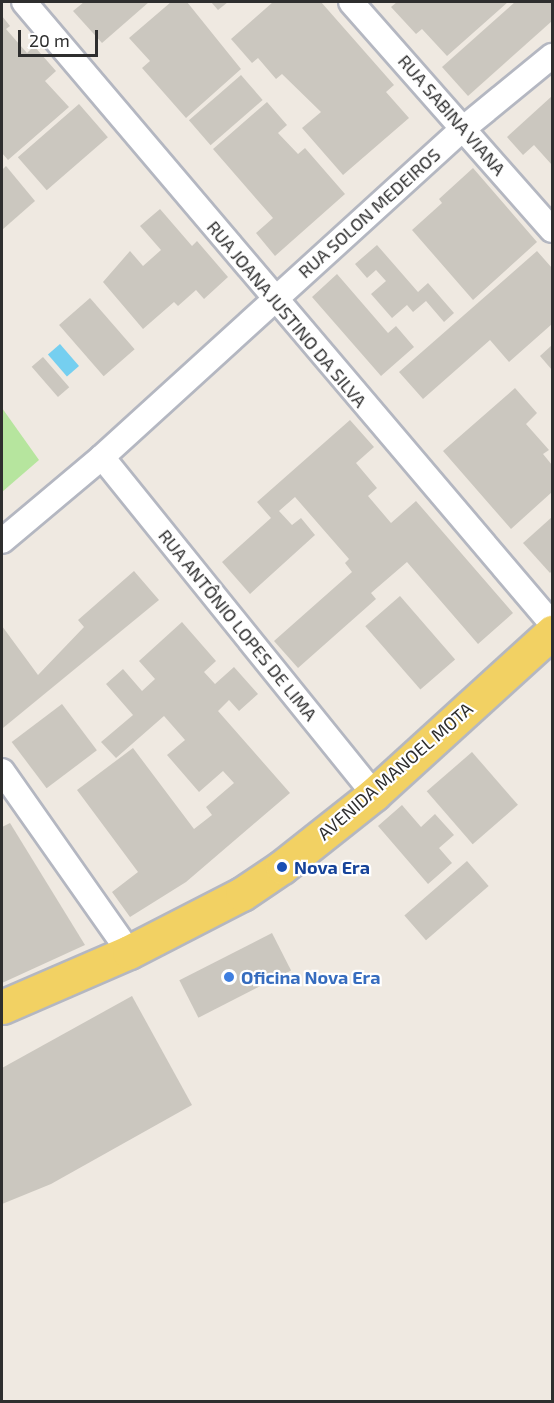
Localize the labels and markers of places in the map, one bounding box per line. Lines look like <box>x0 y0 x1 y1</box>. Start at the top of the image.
place label: Nova Era <box>294 856 370 878</box>
marker: Nova Era <box>275 860 289 874</box>
place label: Oficina Nova Era <box>241 966 380 988</box>
marker: Oficina Nova Era <box>222 970 236 984</box>

